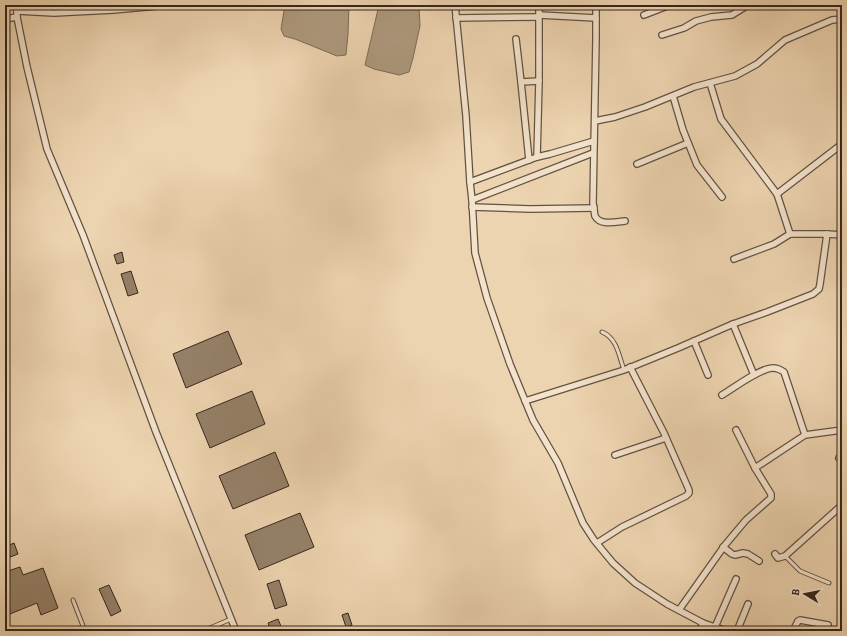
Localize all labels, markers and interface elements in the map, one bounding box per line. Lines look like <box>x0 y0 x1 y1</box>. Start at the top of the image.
north arrow <box>785 574 825 614</box>
text: B <box>788 588 804 597</box>

